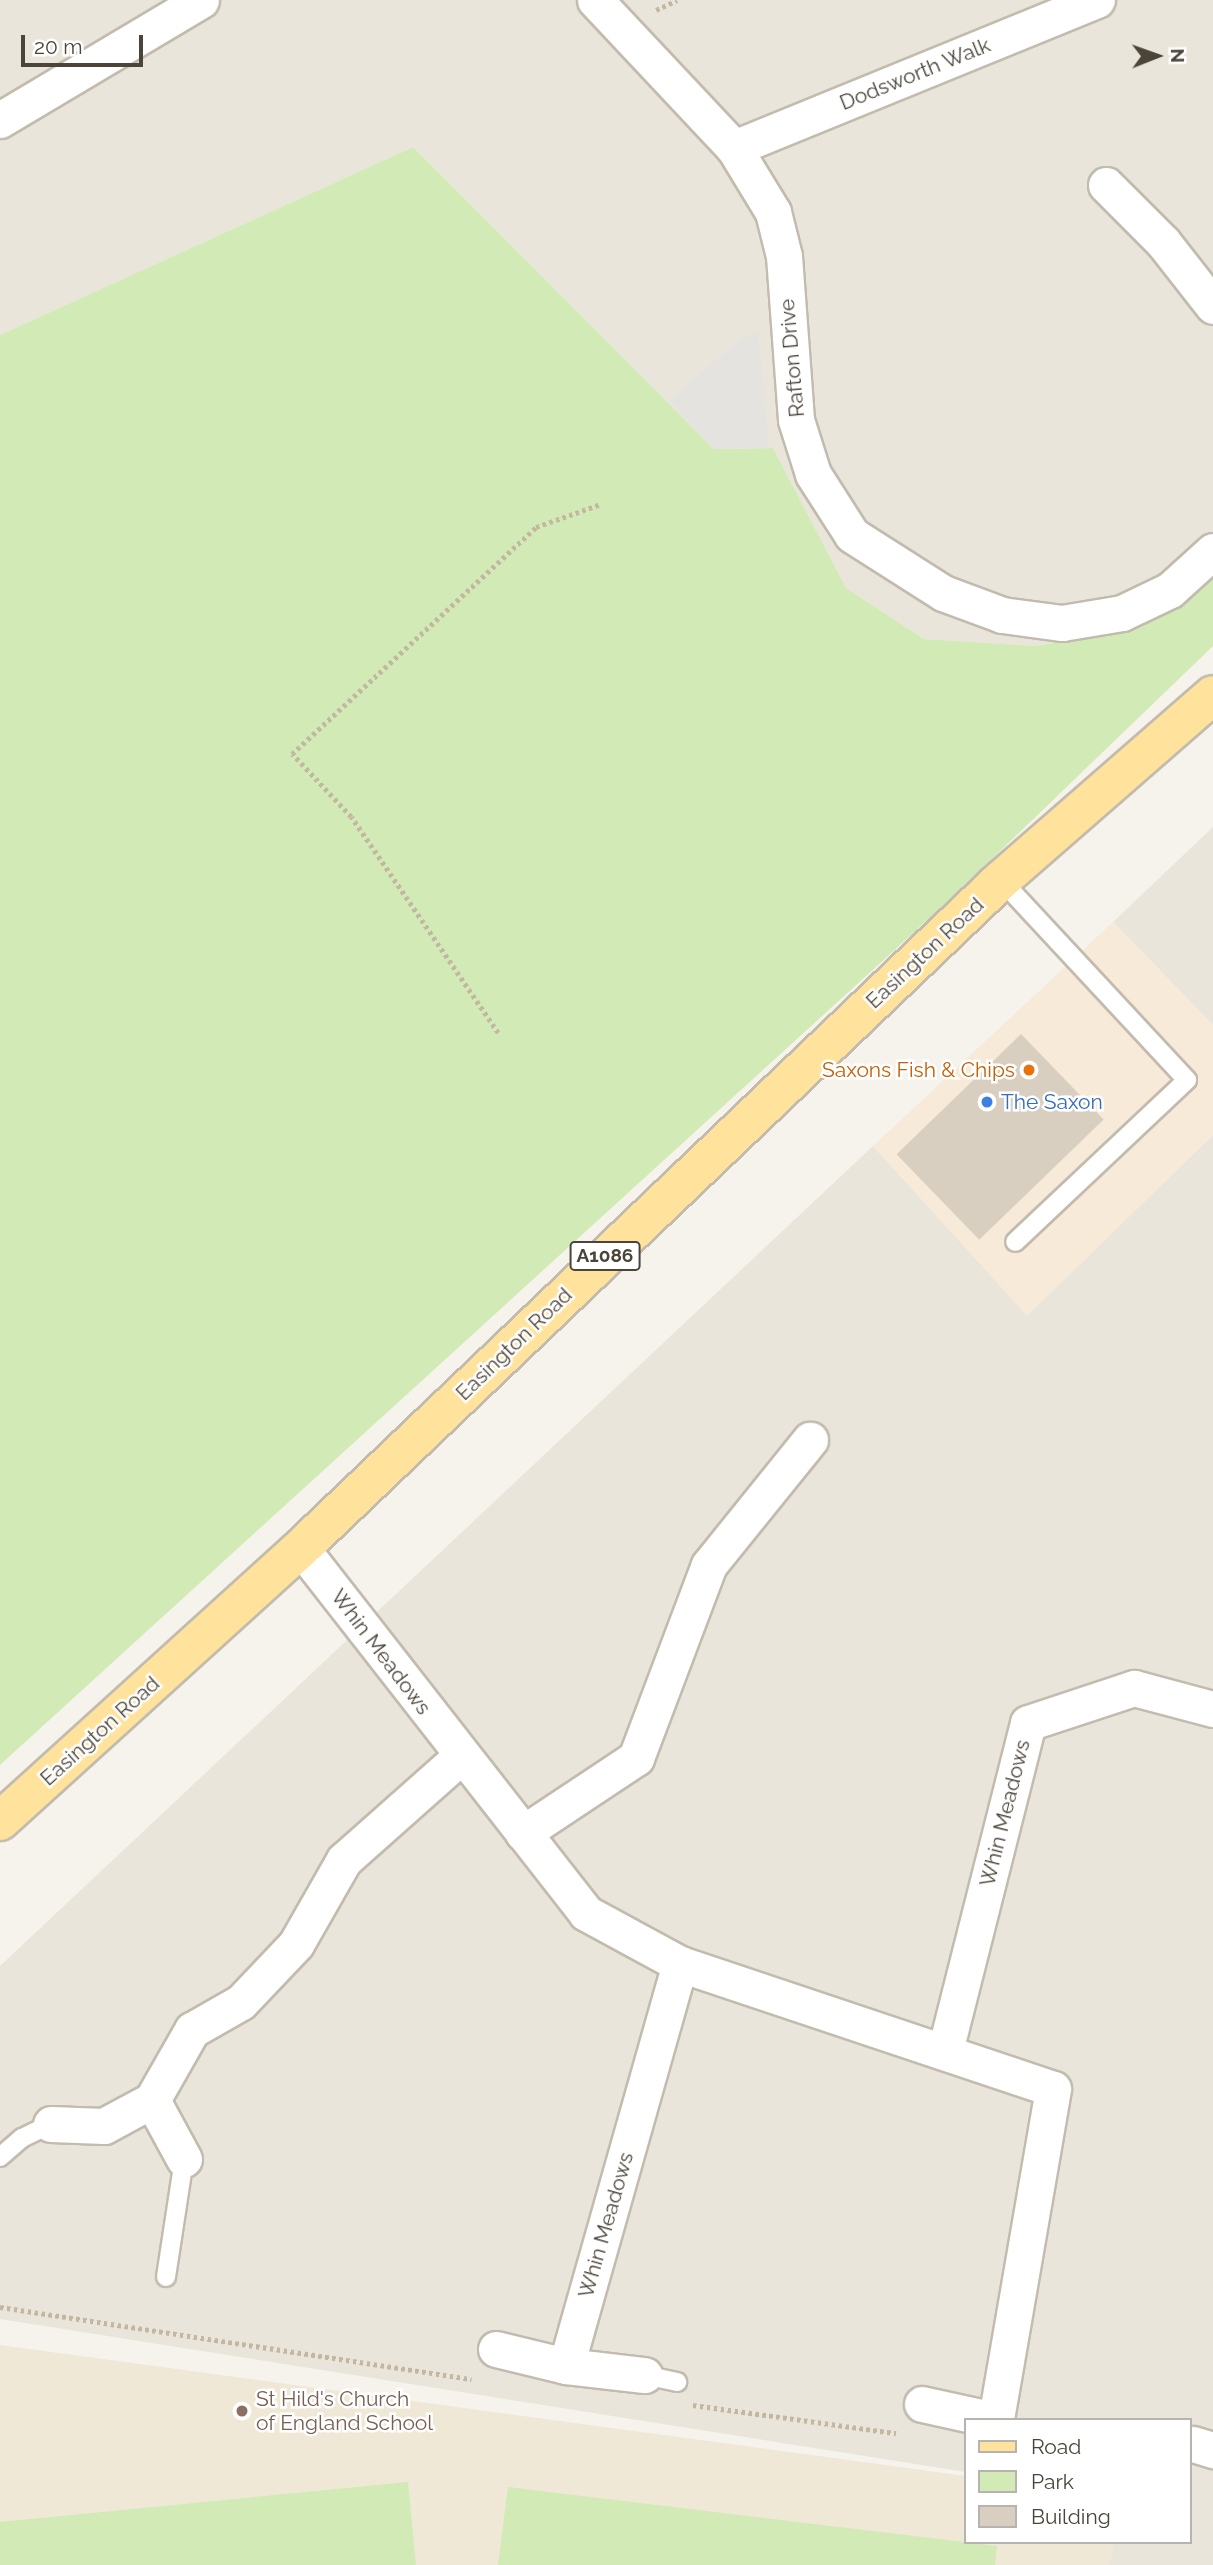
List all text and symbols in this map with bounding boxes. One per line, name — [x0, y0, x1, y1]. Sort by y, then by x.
scale bar — [24, 21, 147, 65]
north arrow — [1122, 21, 1192, 91]
street label: Dodsworth Walk — [836, 32, 994, 116]
text: 20 m — [34, 34, 82, 59]
text: N — [1167, 48, 1189, 63]
street label: Rafton Drive — [774, 298, 810, 418]
street label: Easington Road — [861, 892, 989, 1014]
place label: Saxons Fish & Chips — [822, 1057, 1015, 1083]
marker: Saxons Fish & Chips — [1021, 1062, 1037, 1078]
place label: The Saxon — [1001, 1089, 1103, 1115]
marker: The Saxon — [979, 1094, 995, 1110]
road number: A1086 — [568, 1240, 642, 1272]
street label: Easington Road — [451, 1282, 577, 1406]
street label: Whin Meadows — [326, 1584, 436, 1720]
street label: Easington Road — [35, 1671, 165, 1791]
street label: Whin Meadows — [975, 1737, 1035, 1889]
street label: Whin Meadows — [573, 2149, 639, 2301]
place label: St Hild's Church of England School — [256, 2386, 434, 2436]
marker: St Hild's Church of England School — [234, 2403, 250, 2419]
legend — [964, 2418, 1192, 2544]
text: Road — [1031, 2434, 1081, 2459]
text: Park — [1031, 2469, 1074, 2494]
text: Building — [1031, 2504, 1111, 2529]

